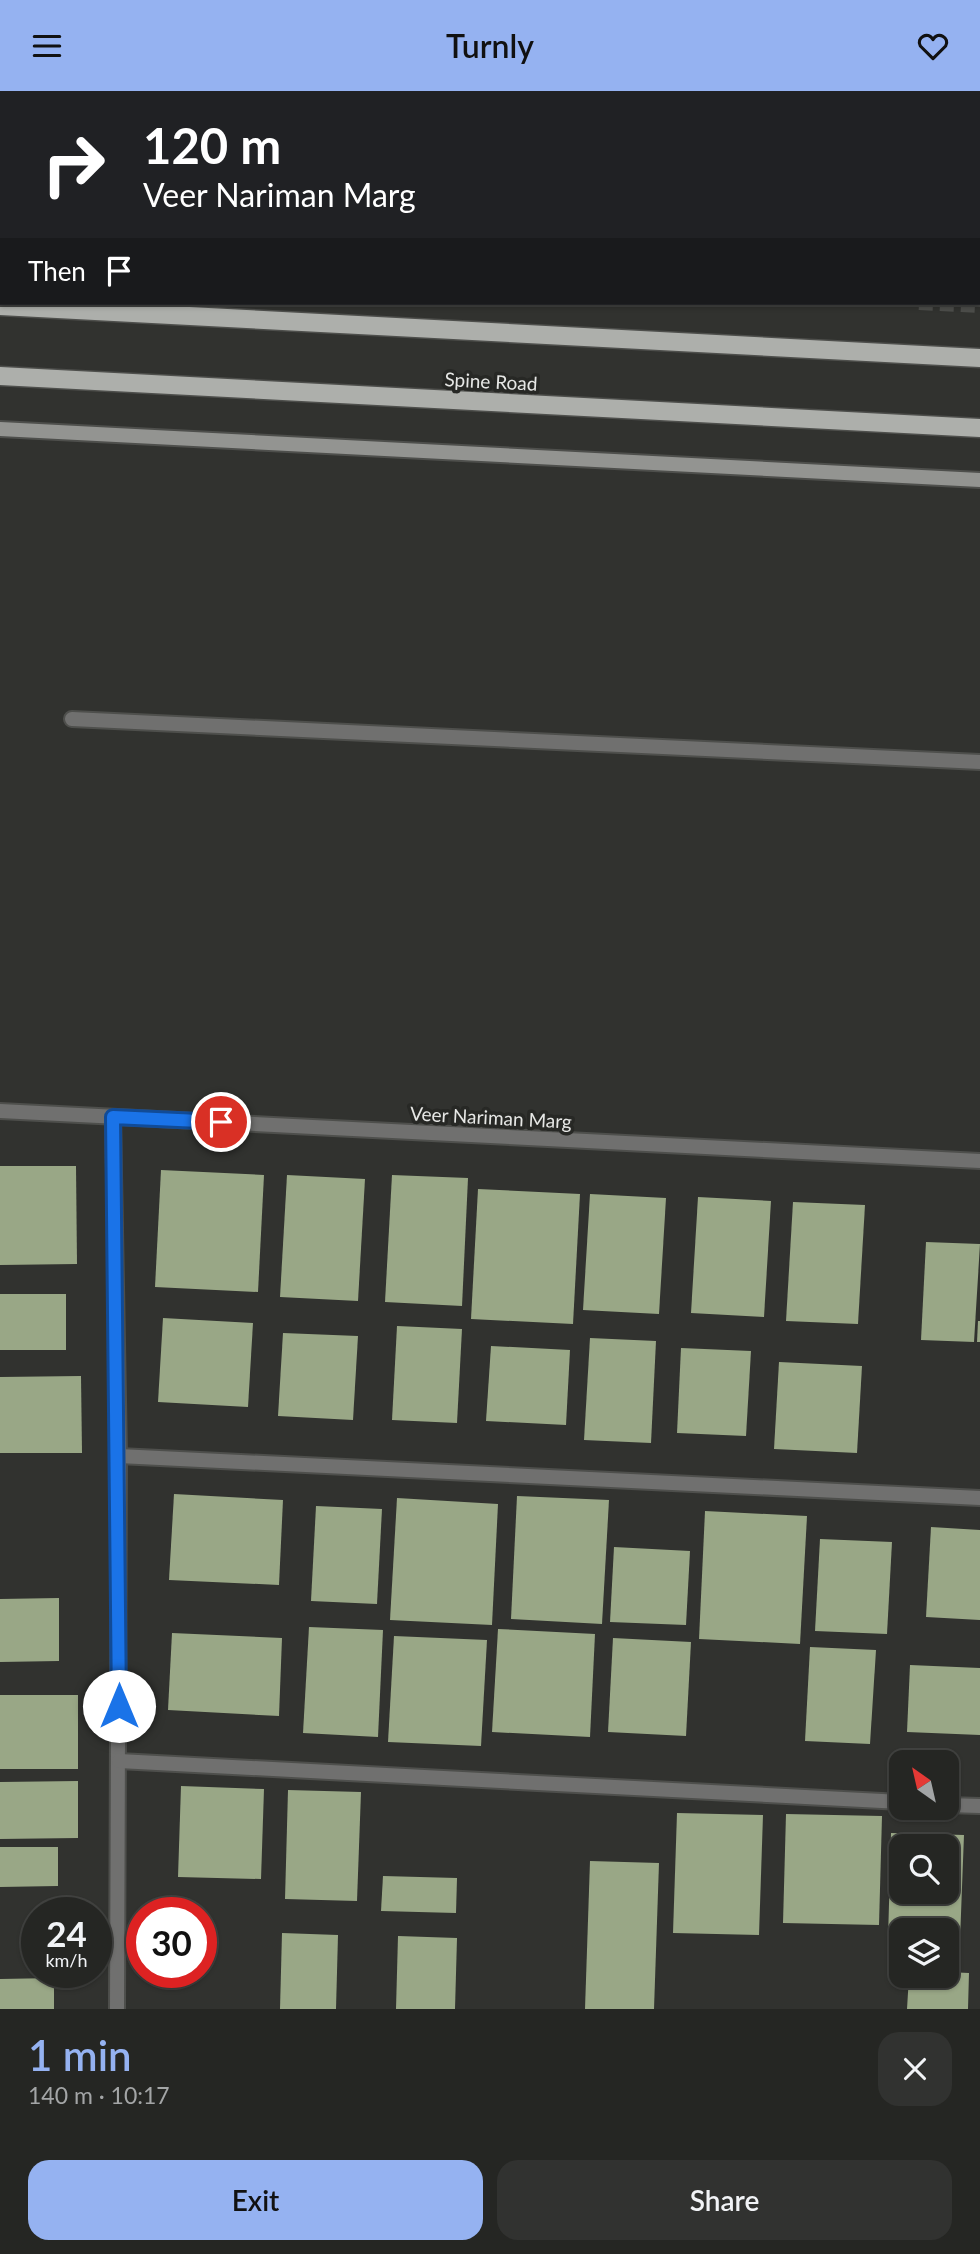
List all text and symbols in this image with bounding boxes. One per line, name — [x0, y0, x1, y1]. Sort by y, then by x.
text: Turnly — [446, 26, 534, 65]
icon: menu — [28, 27, 66, 65]
icon: heart — [914, 27, 952, 65]
text: 120 m — [143, 116, 281, 174]
icon: right — [28, 119, 119, 210]
text: Veer Nariman Marg — [143, 175, 416, 214]
icon: arrive — [100, 252, 138, 290]
text: Then — [28, 255, 86, 287]
street label: Spine Road — [444, 367, 538, 395]
pin — [191, 1092, 251, 1152]
street label: Veer Nariman Marg — [410, 1101, 573, 1133]
icon: arrive — [202, 1103, 240, 1141]
position arrow — [82, 1669, 156, 1743]
north arrow — [889, 1750, 959, 1820]
map controls — [889, 1750, 959, 1988]
button: search — [889, 1834, 959, 1904]
speed limit sign: 30 — [126, 1897, 217, 1988]
text: 24 — [46, 1912, 87, 1954]
button: layers — [889, 1918, 959, 1988]
text: km/h — [45, 1949, 88, 1971]
text: 1 min — [28, 2030, 132, 2080]
button: close — [878, 2032, 952, 2106]
text: 140 m · 10:17 — [28, 2081, 170, 2109]
button: Exit — [28, 2160, 483, 2240]
button: Share — [497, 2160, 952, 2240]

